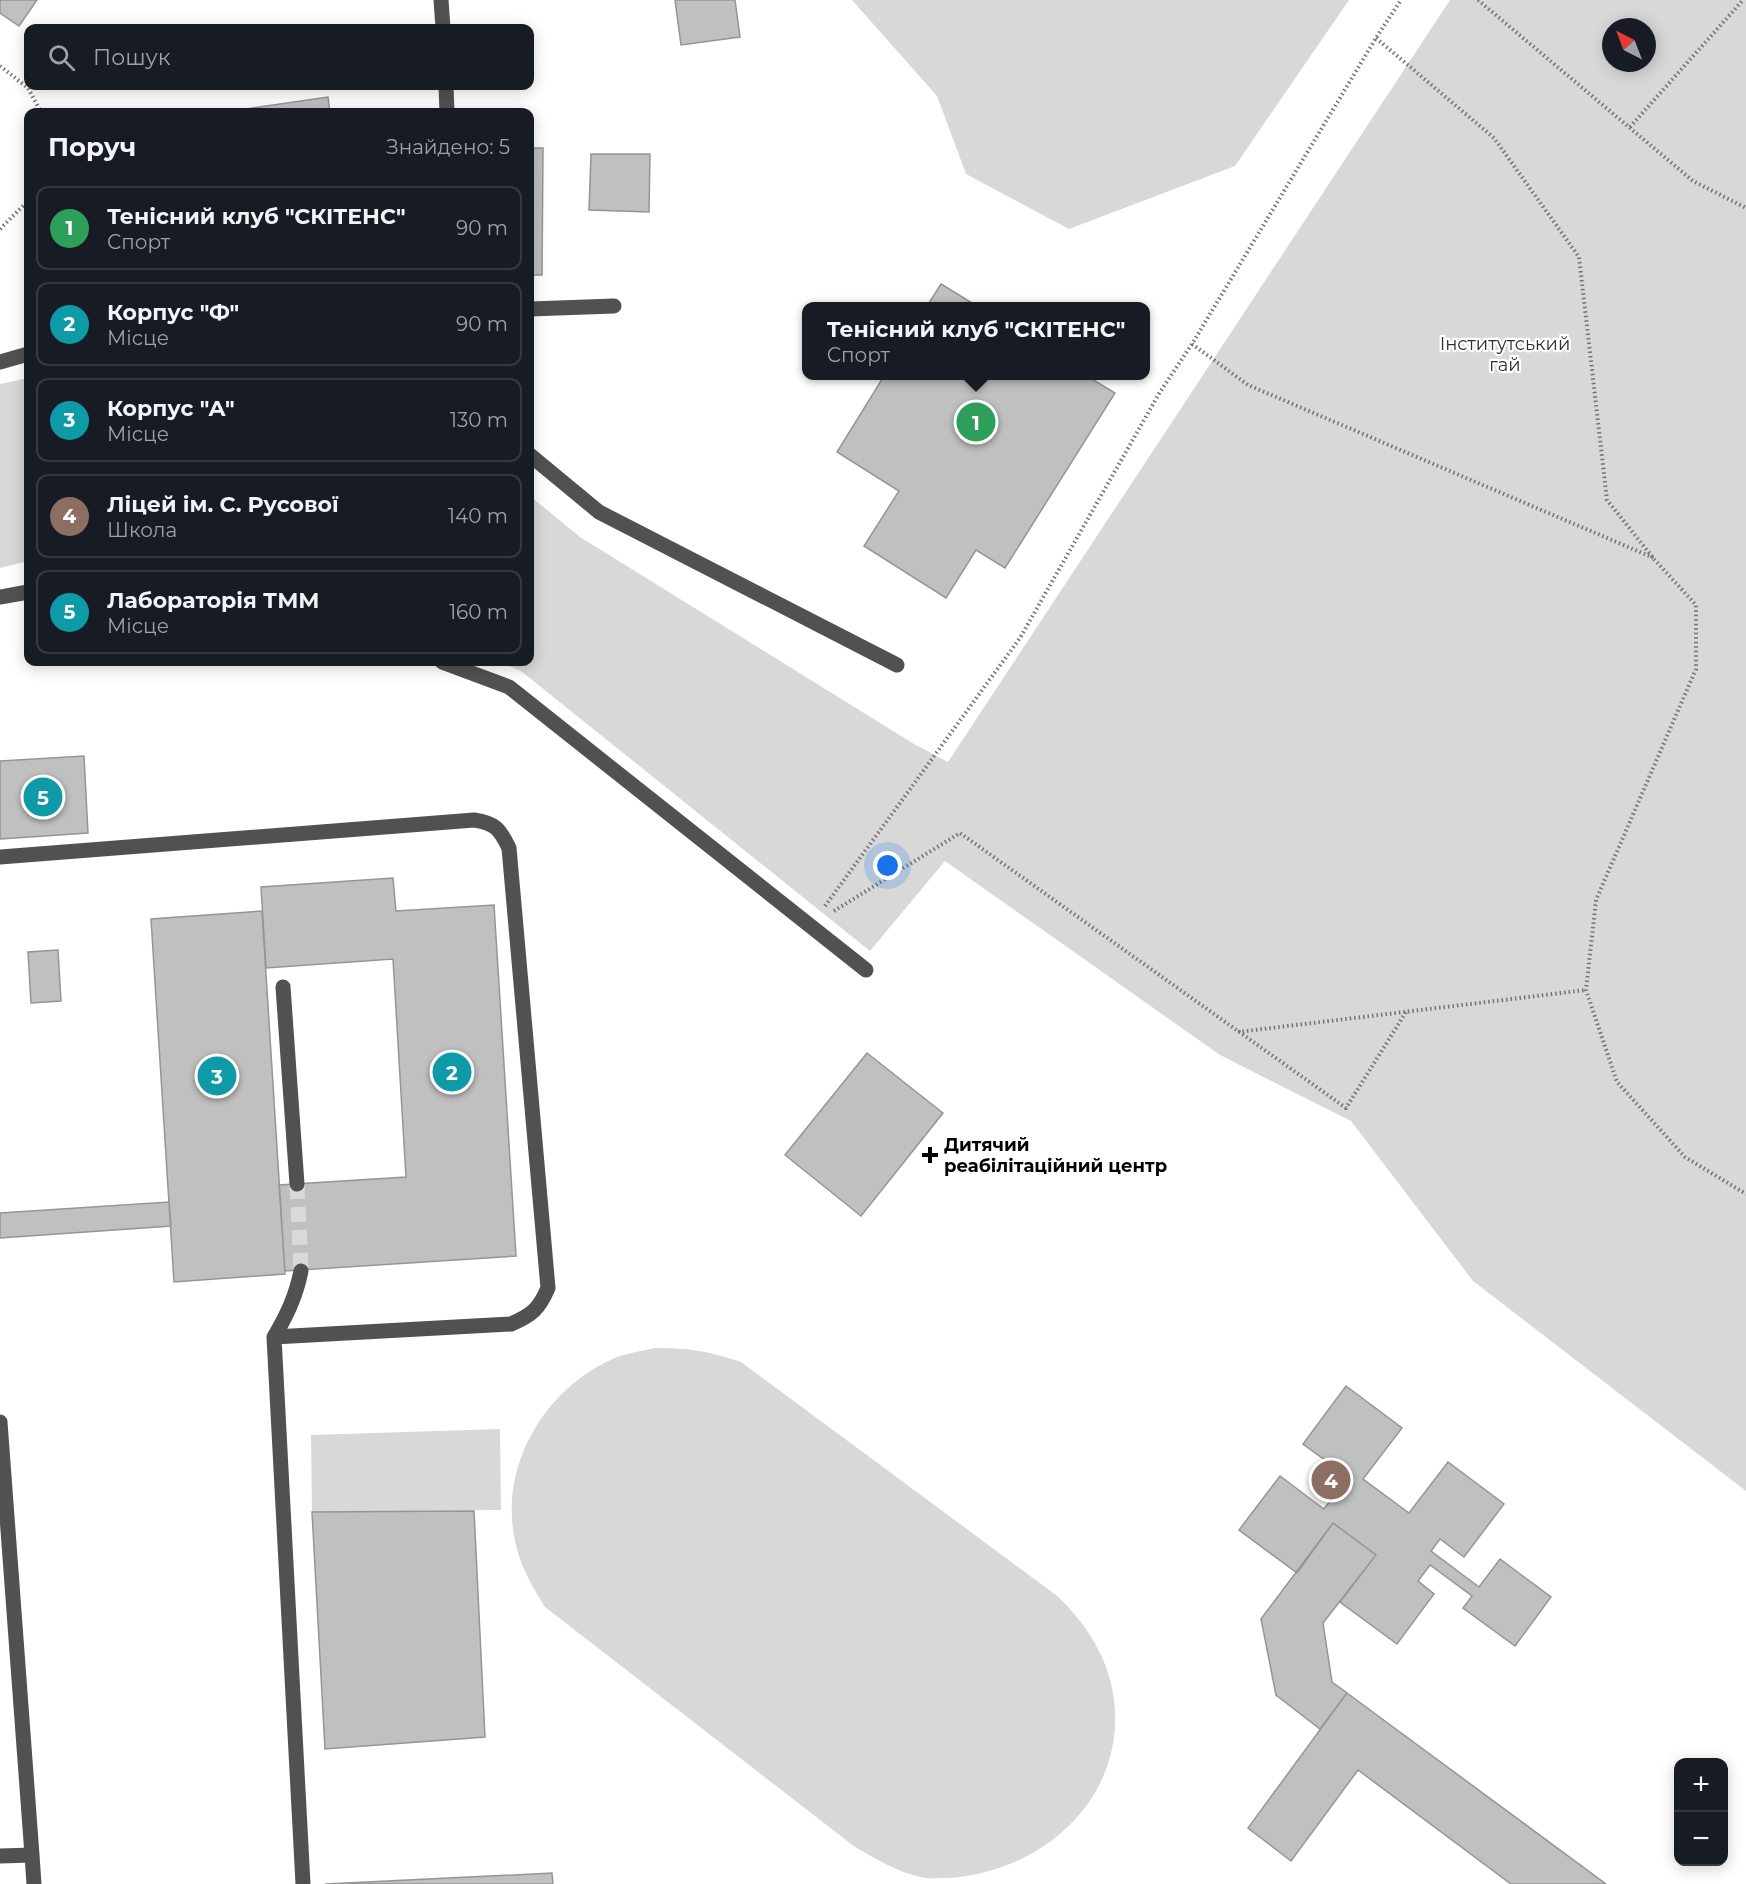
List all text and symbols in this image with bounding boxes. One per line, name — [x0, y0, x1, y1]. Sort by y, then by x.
north arrow — [1602, 18, 1656, 72]
search box — [24, 24, 534, 90]
icon: search — [45, 41, 78, 74]
text: Пошук — [93, 44, 171, 71]
text: Поруч — [48, 131, 136, 163]
text: Знайдено: 5 — [386, 135, 510, 159]
text: Тенісний клуб "СКІТЕНС" — [107, 203, 406, 230]
text: 1 — [66, 216, 73, 240]
text: 90 m — [456, 216, 508, 240]
text: Спорт — [107, 230, 170, 254]
text: Корпус "Ф" — [107, 299, 239, 326]
popup — [802, 302, 1150, 380]
text: 2 — [64, 312, 75, 336]
text: 90 m — [456, 312, 508, 336]
text: Тенісний клуб "СКІТЕНС" — [827, 316, 1125, 343]
text: Місце — [107, 326, 169, 350]
park label: Інститутський гай — [1440, 333, 1570, 376]
text: Спорт — [827, 343, 890, 367]
text: Корпус "А" — [107, 395, 235, 422]
pin: 1 — [956, 400, 996, 444]
text: 3 — [64, 408, 75, 432]
text: 130 m — [450, 408, 508, 432]
text: Місце — [107, 422, 169, 446]
text: Ліцей ім. С. Русової — [107, 491, 339, 518]
text: 4 — [63, 504, 76, 528]
text: 140 m — [448, 504, 508, 528]
text: Школа — [107, 518, 177, 542]
text: Лабораторія ТММ — [107, 587, 320, 614]
text: 5 — [64, 600, 75, 624]
text: 160 m — [449, 600, 508, 624]
text: Місце — [107, 614, 169, 638]
pin: 5 — [24, 774, 63, 820]
your location — [873, 851, 902, 880]
pin: 2 — [432, 1050, 472, 1094]
pin: 3 — [198, 1054, 236, 1098]
place label: Дитячий реабілітаційний центр — [944, 1134, 1167, 1177]
marker: Дитячий реабілітаційний центр — [921, 1146, 939, 1164]
pin: 4 — [1312, 1458, 1350, 1502]
map controls — [1674, 1758, 1728, 1866]
button: + — [1674, 1758, 1728, 1812]
button: − — [1674, 1812, 1728, 1866]

